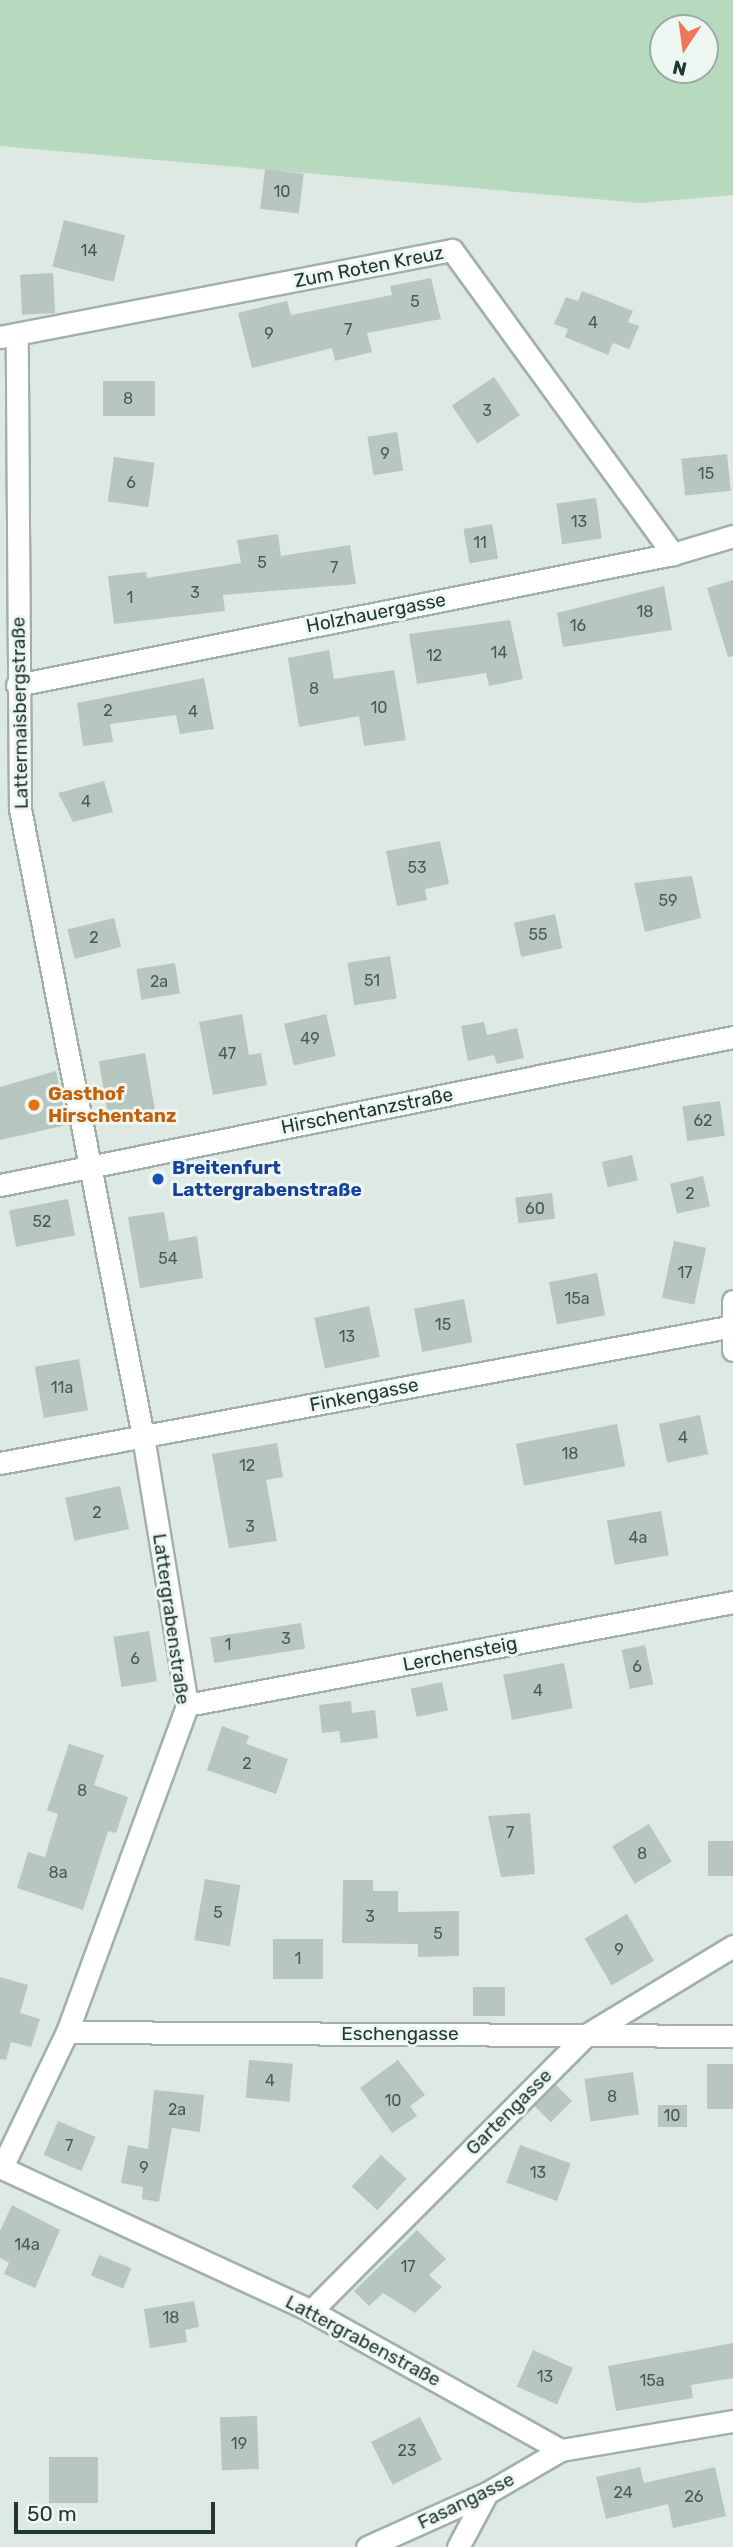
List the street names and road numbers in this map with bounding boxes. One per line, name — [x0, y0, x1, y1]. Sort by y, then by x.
street label: Zum Roten Kreuz — [292, 241, 446, 293]
street label: Holzhauergasse — [304, 588, 448, 638]
street label: Lattermaisbergstraße — [7, 617, 33, 809]
street label: Hirschentanzstraße — [279, 1083, 455, 1139]
street label: Finkengasse — [308, 1373, 420, 1417]
street label: Lattergrabenstraße — [148, 1532, 194, 1706]
street label: Lerchensteig — [401, 1632, 519, 1676]
street label: Eschengasse — [341, 2023, 459, 2045]
street label: Gartengasse — [461, 2064, 557, 2160]
street label: Lattergrabenstraße — [282, 2290, 444, 2392]
street label: Fasangasse — [414, 2468, 518, 2534]

